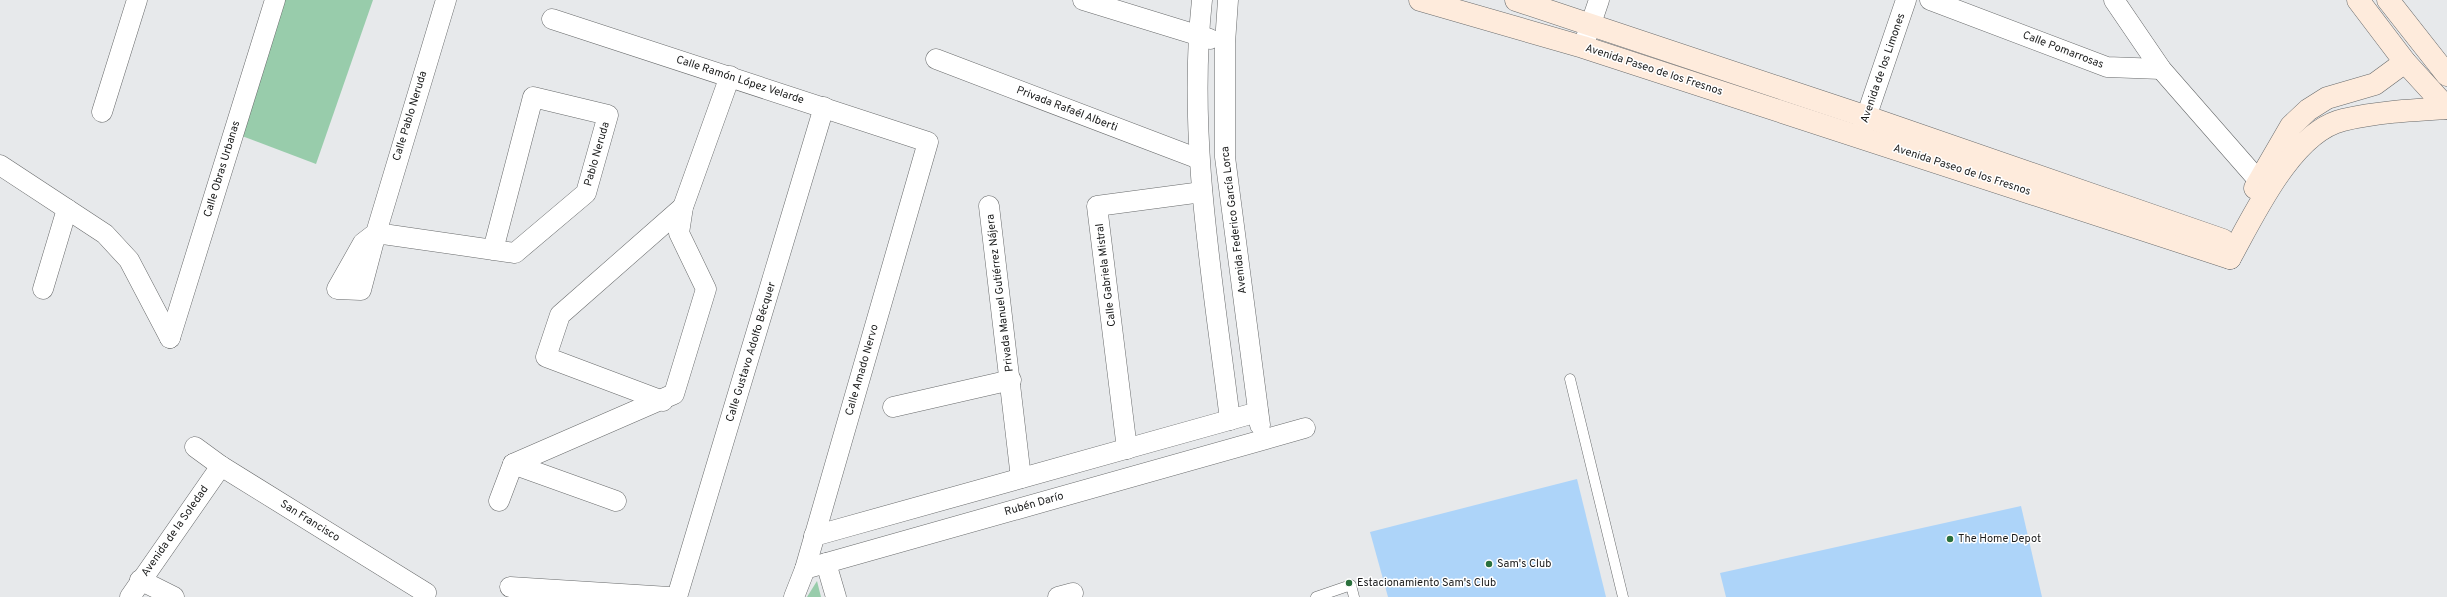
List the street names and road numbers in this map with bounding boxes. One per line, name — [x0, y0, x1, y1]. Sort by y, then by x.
street label: Avenida de los Limones — [1858, 11, 1908, 125]
street label: Calle Pomarrosas — [2020, 28, 2106, 72]
street label: Avenida Paseo de los Fresnos — [1584, 41, 1724, 99]
street label: Calle Ramón López Velarde — [674, 53, 806, 107]
street label: Calle Pablo Neruda — [390, 69, 430, 163]
street label: Privada Rafaél Alberti — [1014, 83, 1120, 135]
street label: Calle Obras Urbanas — [201, 119, 243, 219]
street label: Pablo Neruda — [581, 120, 613, 188]
street label: Avenida Paseo de los Fresnos — [1892, 141, 2032, 199]
street label: Avenida Federico García Lorca — [1218, 145, 1250, 295]
street label: Privada Manuel Gutiérrez Nájera — [983, 213, 1017, 373]
street label: Calle Gabriela Mistral — [1093, 223, 1119, 327]
street label: Calle Gustavo Adolfo Bécquer — [723, 280, 779, 424]
street label: Calle Amado Nervo — [842, 323, 882, 417]
street label: Avenida de la Soledad — [138, 483, 212, 579]
street label: Rubén Darío — [1003, 489, 1065, 519]
street label: San Francisco — [277, 497, 343, 545]

